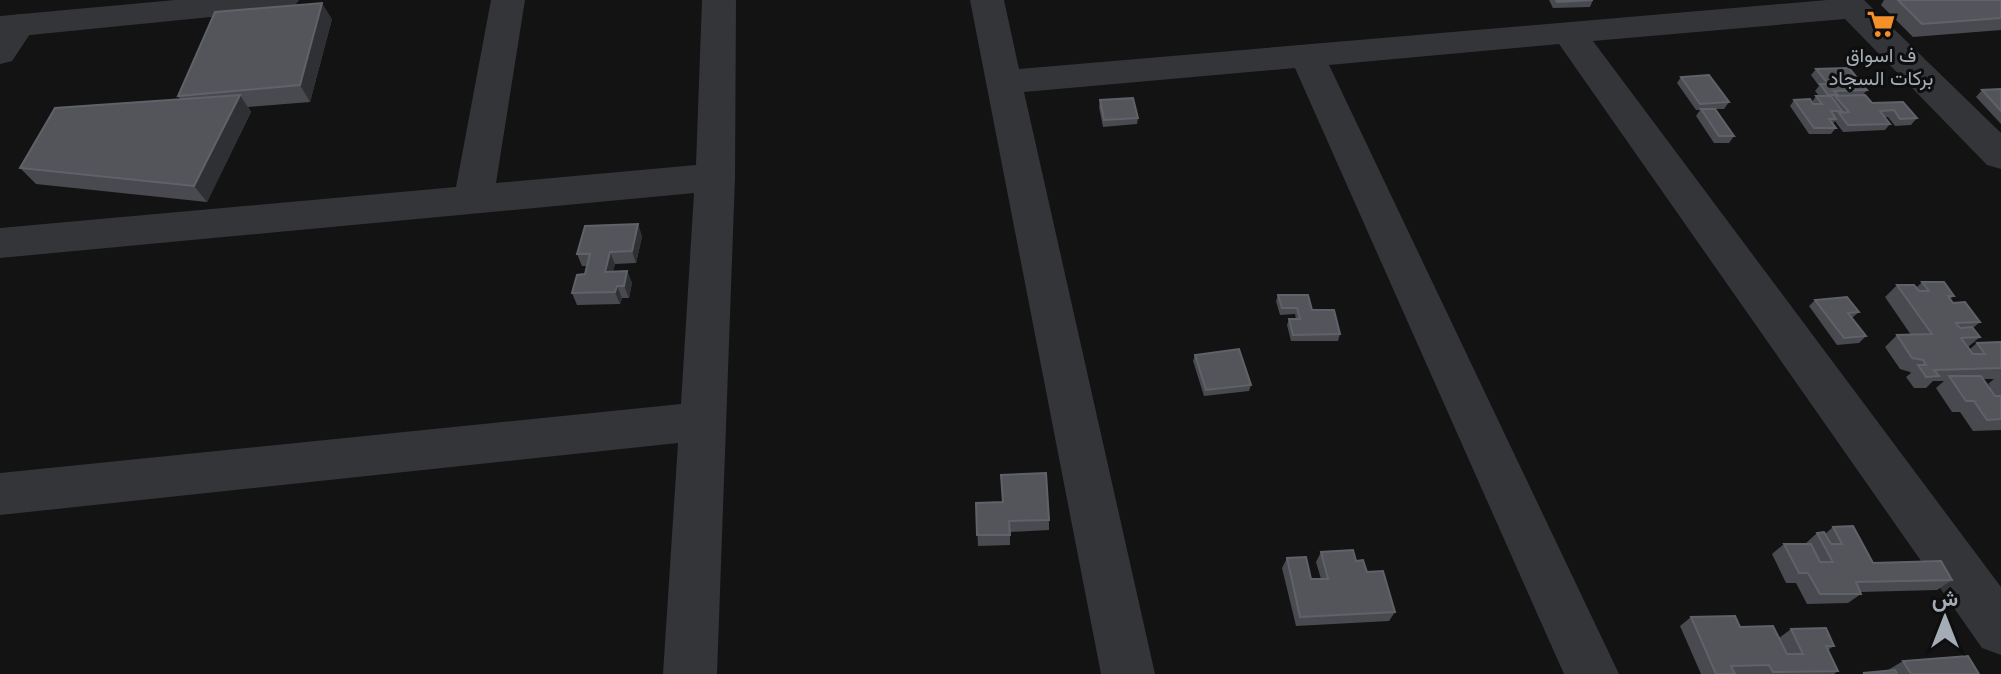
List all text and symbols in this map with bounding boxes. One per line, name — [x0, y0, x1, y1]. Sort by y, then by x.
supermarket icon: ف اسواق بركات السجاد — [1866, 9, 1896, 39]
place label: ف اسواق بركات السجاد — [1829, 44, 1933, 91]
north arrow — [1905, 578, 1985, 658]
text: ش — [1932, 586, 1958, 612]

